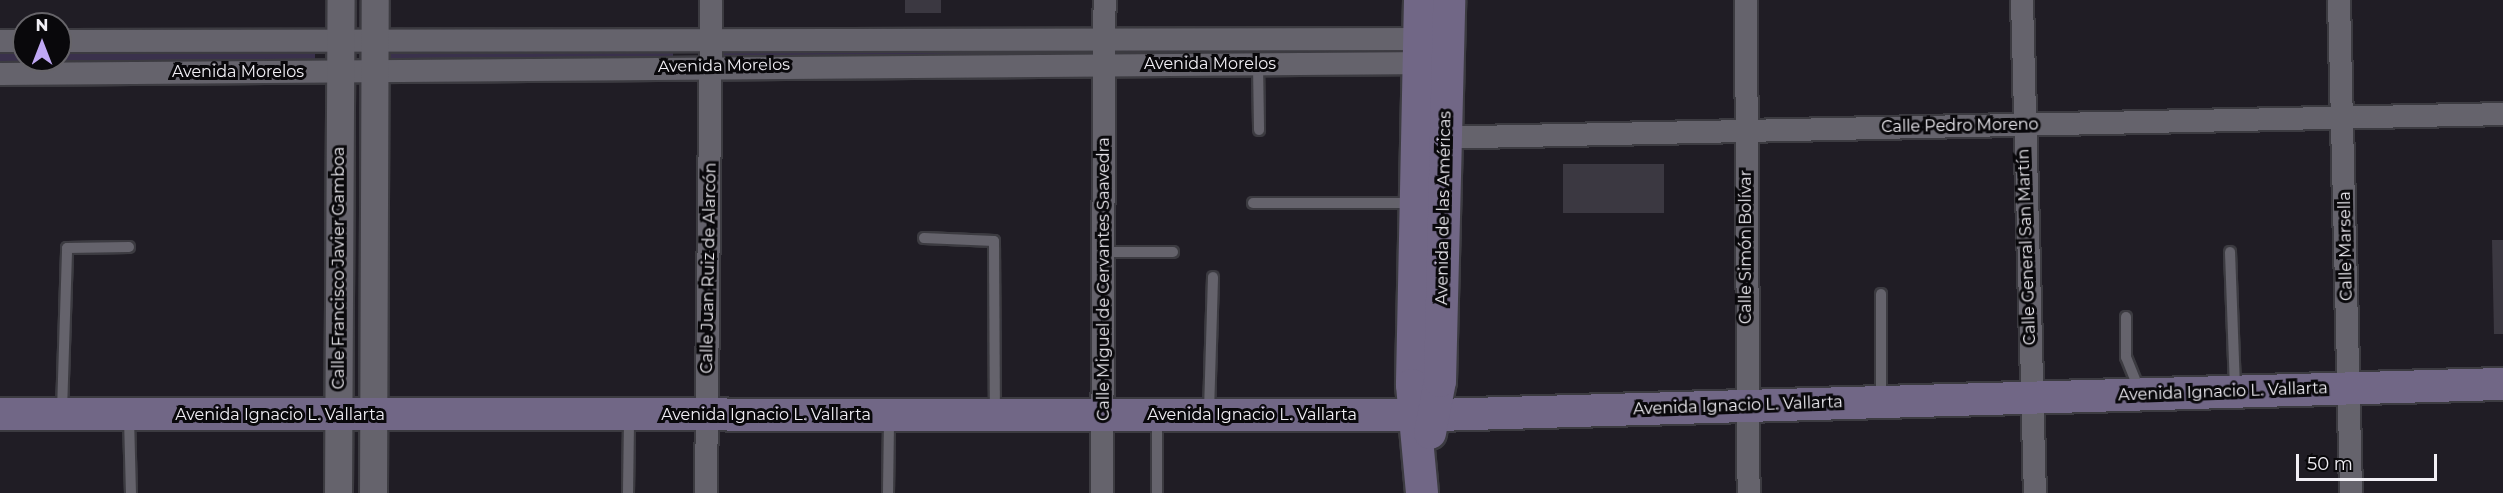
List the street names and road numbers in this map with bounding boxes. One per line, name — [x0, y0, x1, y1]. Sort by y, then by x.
street label: Avenida Morelos — [1144, 54, 1276, 74]
street label: Avenida Morelos — [658, 55, 790, 77]
street label: Avenida Morelos — [172, 62, 304, 82]
street label: Avenida de las Américas — [1433, 111, 1455, 305]
street label: Calle Pedro Moreno — [1881, 115, 2039, 137]
street label: Calle Miguel de Cervantes Saavedra — [1094, 137, 1114, 421]
street label: Calle Francisco Javier Gamboa — [329, 147, 349, 389]
street label: Calle General San Martín — [2014, 148, 2040, 346]
street label: Calle Juan Ruiz de Alarcón — [698, 162, 720, 374]
street label: Calle Simón Bolívar — [1736, 170, 1756, 324]
street label: Calle Marsella — [2335, 191, 2357, 301]
street label: Avenida Ignacio L. Vallarta — [2118, 379, 2328, 405]
street label: Avenida Ignacio L. Vallarta — [1633, 393, 1843, 419]
street label: Avenida Ignacio L. Vallarta — [175, 405, 385, 425]
street label: Avenida Ignacio L. Vallarta — [661, 405, 871, 425]
street label: Avenida Ignacio L. Vallarta — [1147, 405, 1357, 425]

